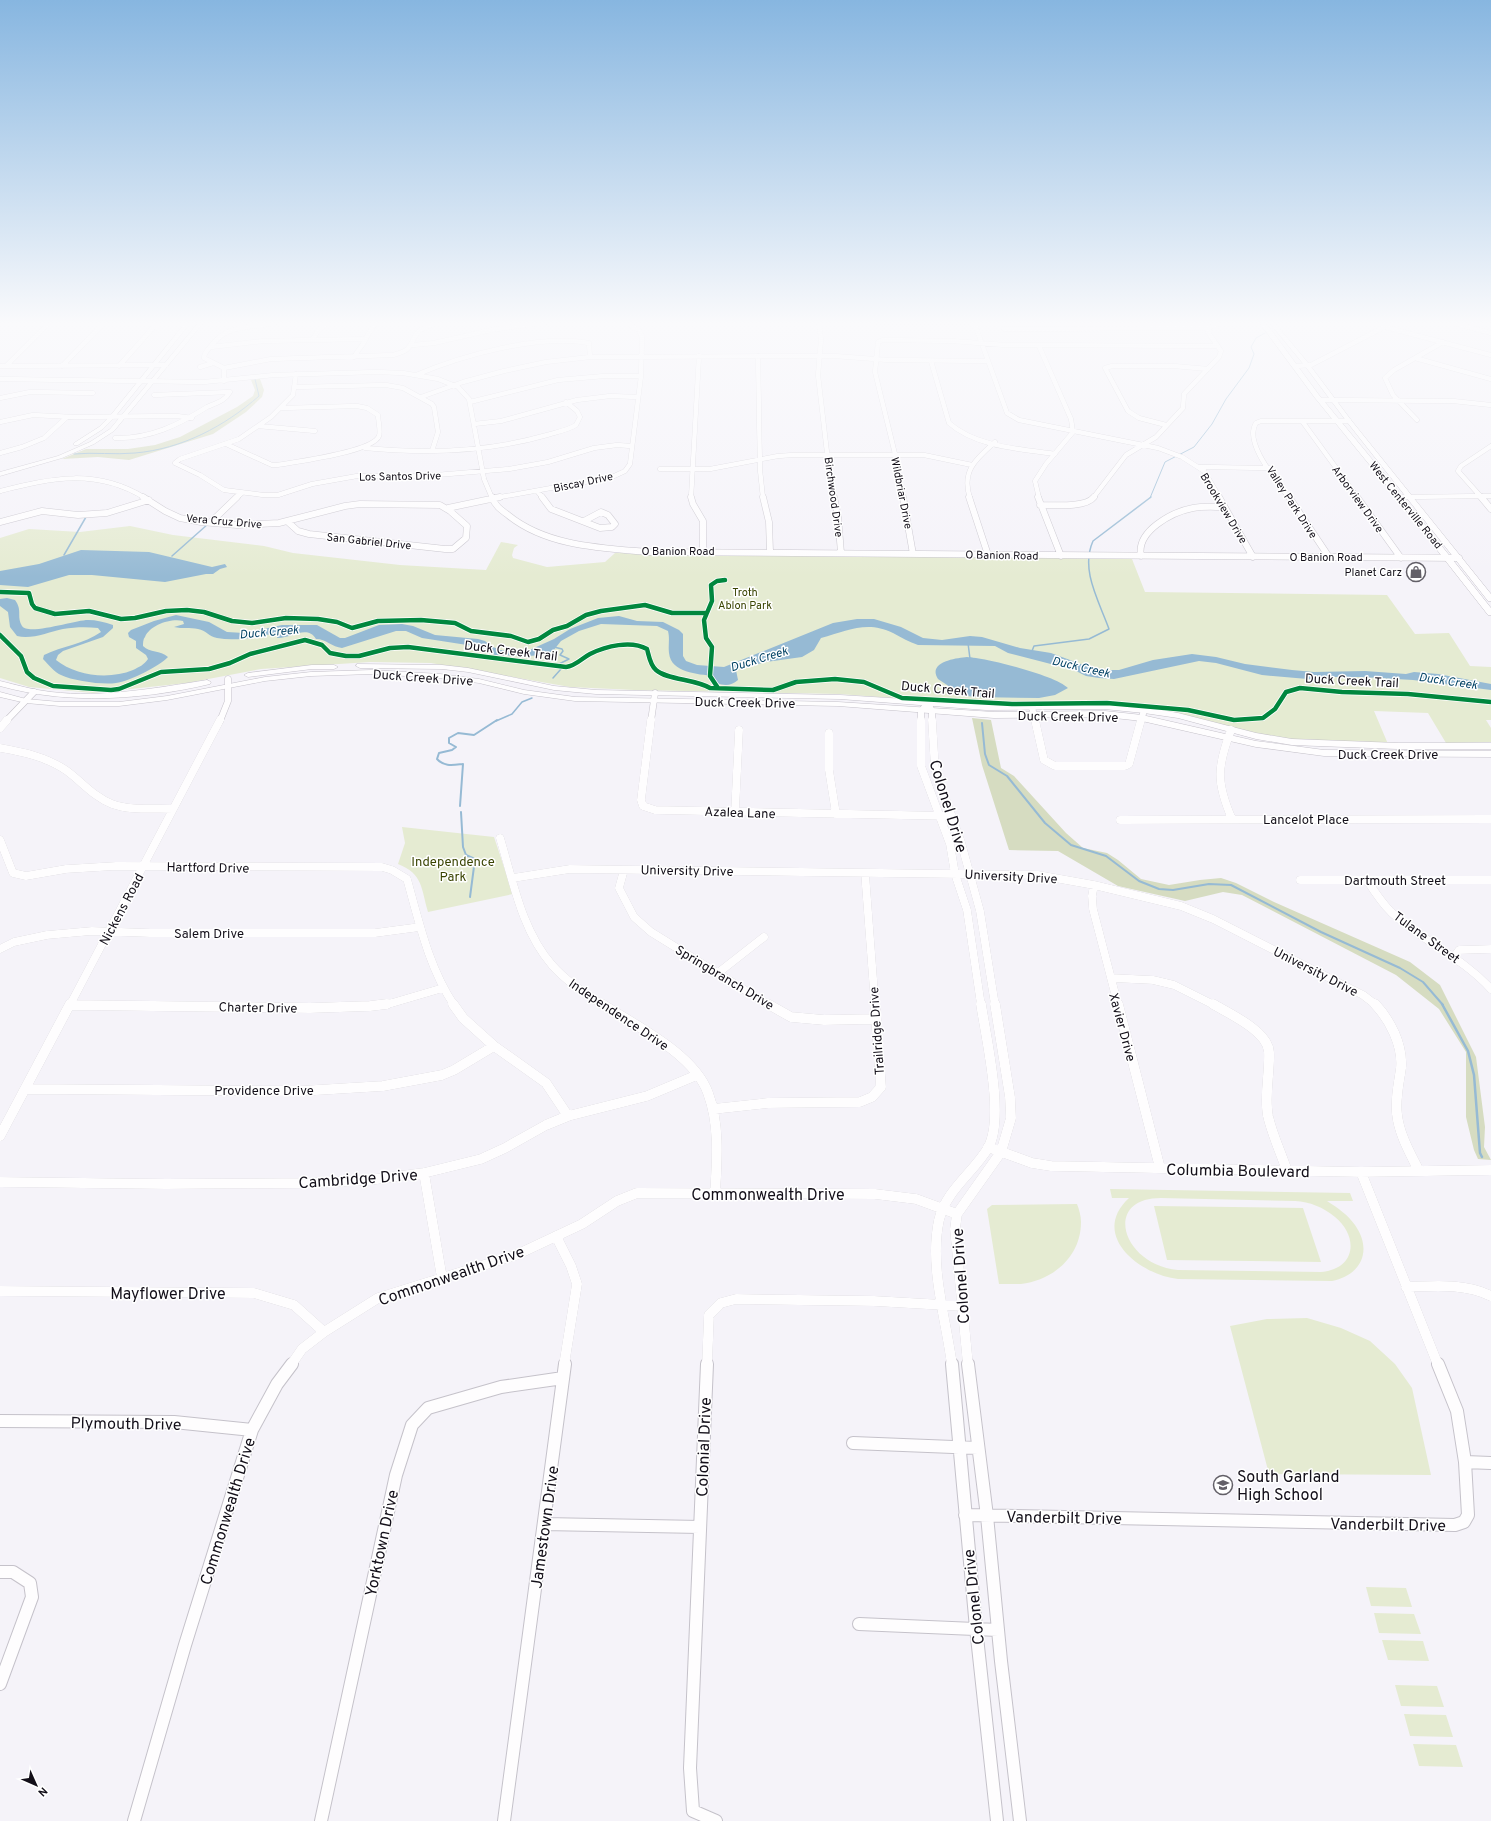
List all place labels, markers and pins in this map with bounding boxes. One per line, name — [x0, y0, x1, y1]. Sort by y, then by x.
shop icon: Planet Carz — [1405, 561, 1427, 583]
place label: Planet Carz — [1345, 566, 1402, 580]
place label: South Garland High School — [1237, 1468, 1340, 1506]
school or university icon: South Garland High School — [1212, 1474, 1234, 1496]

